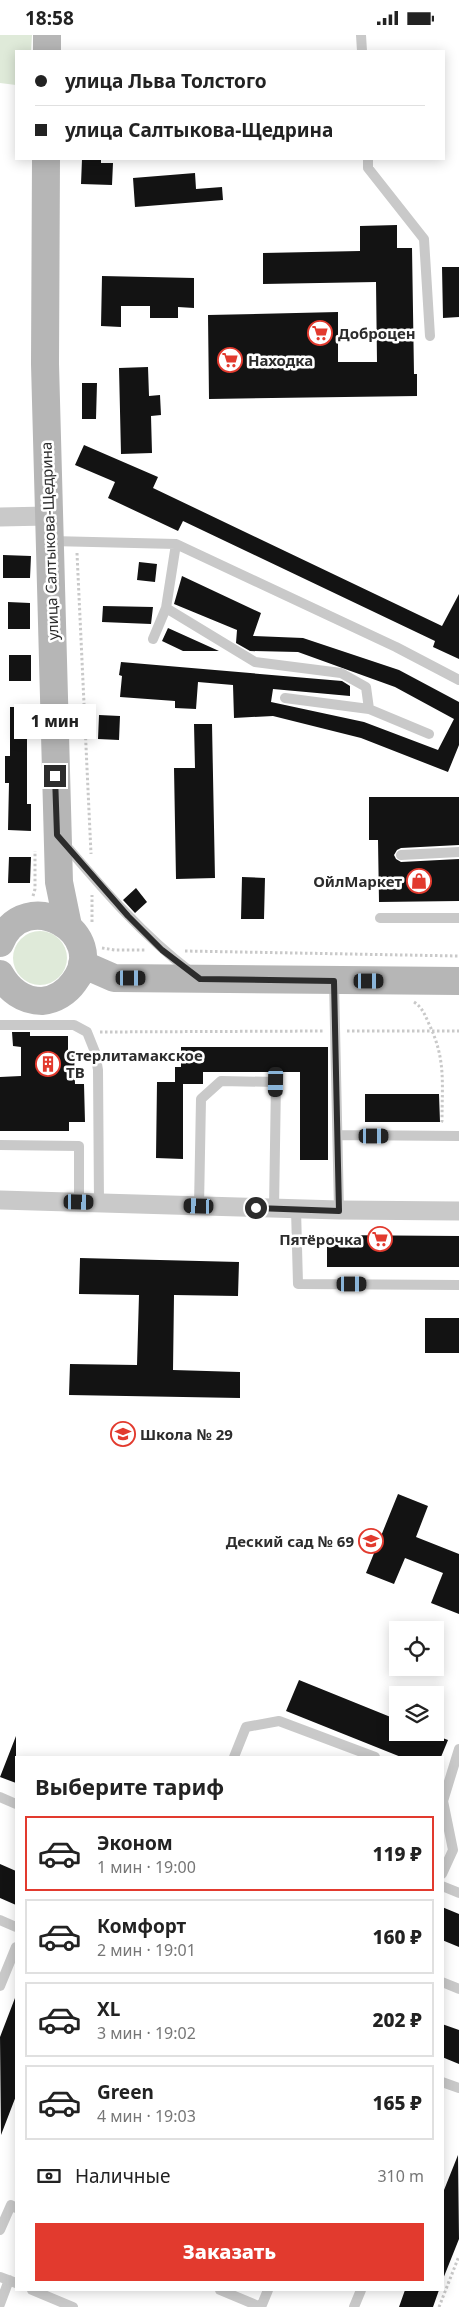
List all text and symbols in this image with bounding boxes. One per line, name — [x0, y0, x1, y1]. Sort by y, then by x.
text: 18:58 — [25, 5, 74, 31]
text: улица Льва Толстого — [65, 68, 267, 94]
text: улица Салтыкова-Щедрина — [65, 117, 333, 143]
supermarket icon: Доброцен — [307, 320, 333, 346]
place label: Доброцен — [338, 323, 416, 343]
supermarket icon: Находка — [217, 347, 243, 373]
place label: Находка — [248, 350, 313, 370]
street label: улица Салтыкова-Щедрина — [36, 442, 62, 640]
callout: 1 мин — [14, 703, 96, 739]
text: 1 мин — [31, 710, 79, 732]
route end — [44, 765, 66, 787]
shop icon: ОйлМаркет — [406, 868, 432, 894]
place label: ОйлМаркет — [313, 871, 402, 891]
car — [116, 971, 146, 986]
car — [354, 974, 384, 989]
place label: Стерлитамакское ТВ — [66, 1045, 203, 1082]
building icon: Стерлитамакское ТВ — [35, 1051, 61, 1077]
car — [268, 1067, 283, 1097]
car — [359, 1129, 389, 1144]
car — [63, 1194, 94, 1210]
route start — [245, 1197, 267, 1219]
car — [183, 1198, 214, 1214]
supermarket icon: Пятёрочка — [367, 1226, 393, 1252]
place label: Пятёрочка — [279, 1229, 362, 1249]
car — [337, 1277, 367, 1292]
school or university icon: Школа № 29 — [110, 1421, 136, 1447]
place label: Школа № 29 — [140, 1424, 233, 1444]
school or university icon: Деский сад № 69 — [358, 1528, 384, 1554]
place label: Деский сад № 69 — [226, 1531, 354, 1551]
map controls — [389, 1621, 444, 1741]
button: locate — [389, 1621, 444, 1676]
button: layers — [389, 1686, 444, 1741]
text: Выберите тариф — [35, 1771, 224, 1801]
text: Эконом — [97, 1830, 173, 1856]
icon: car — [37, 1831, 82, 1876]
text: 119 ₽ — [372, 1841, 422, 1867]
text: 1 мин · 19:00 — [97, 1856, 196, 1878]
text: Комфорт — [97, 1913, 186, 1939]
icon: car — [37, 1914, 82, 1959]
text: 160 ₽ — [372, 1924, 422, 1950]
text: 2 мин · 19:01 — [97, 1939, 196, 1961]
text: XL — [97, 1996, 120, 2022]
icon: car — [37, 1997, 82, 2042]
text: 202 ₽ — [372, 2007, 422, 2033]
text: 3 мин · 19:02 — [97, 2022, 196, 2044]
text: Green — [97, 2079, 154, 2105]
icon: car — [37, 2080, 82, 2125]
text: 165 ₽ — [372, 2090, 422, 2116]
text: 4 мин · 19:03 — [97, 2105, 196, 2127]
icon: cash — [35, 2162, 63, 2190]
text: Наличные — [75, 2163, 170, 2189]
text: 310 m — [377, 2165, 424, 2187]
button: Заказать — [35, 2223, 424, 2281]

